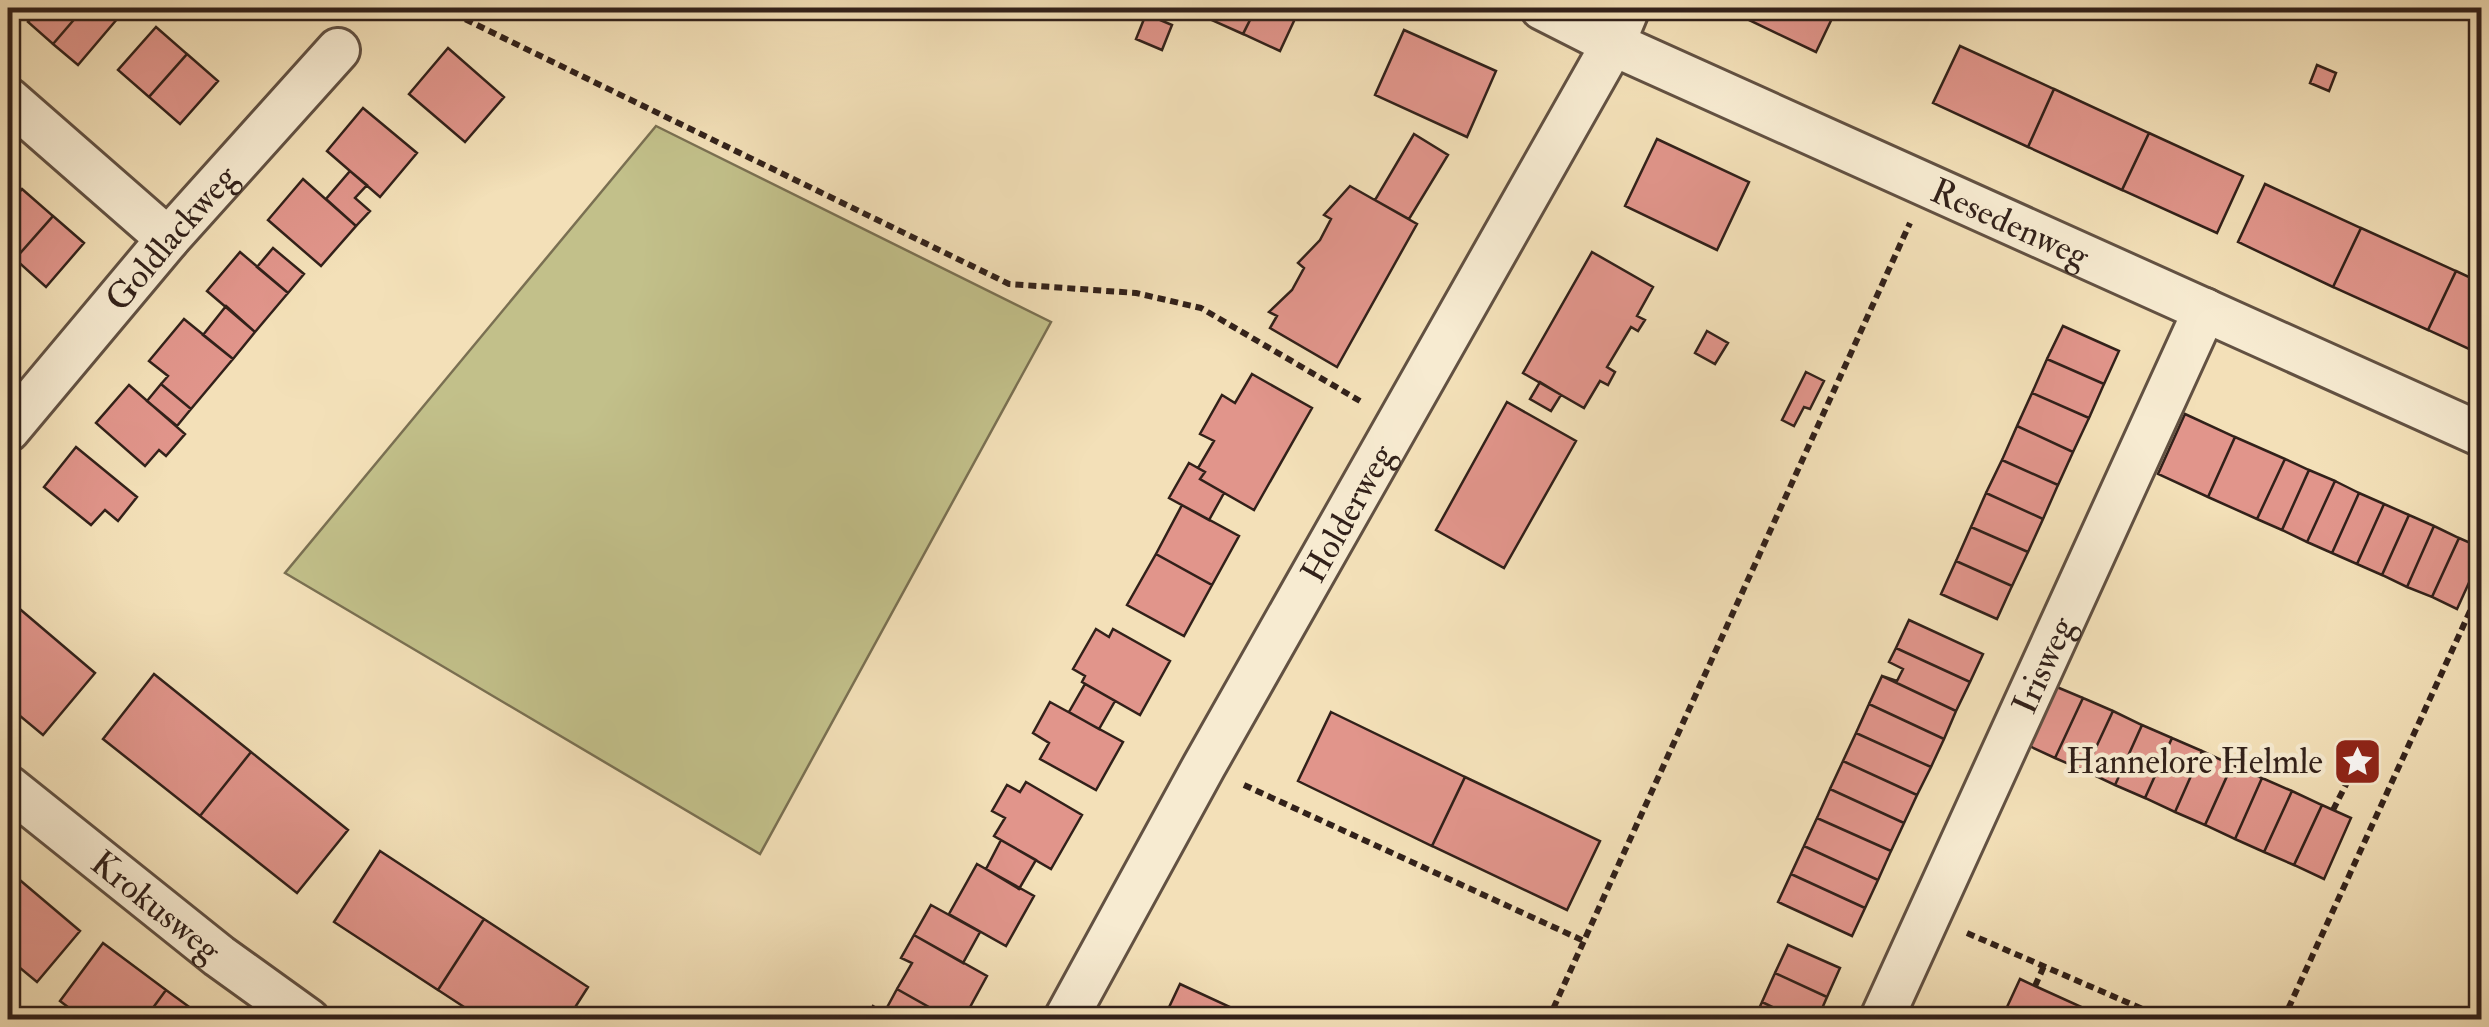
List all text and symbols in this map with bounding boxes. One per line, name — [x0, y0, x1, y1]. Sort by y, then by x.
street label: Goldlackweg — [96, 156, 247, 320]
street label: Resedenweg — [1924, 169, 2096, 279]
street label: Holderweg — [1291, 436, 1405, 591]
street label: Irisweg — [2003, 609, 2085, 721]
place icon: Hannelore Helmle — [2332, 735, 2384, 787]
place label: Hannelore Helmle — [2066, 740, 2323, 784]
street label: Krokusweg — [82, 841, 230, 972]

